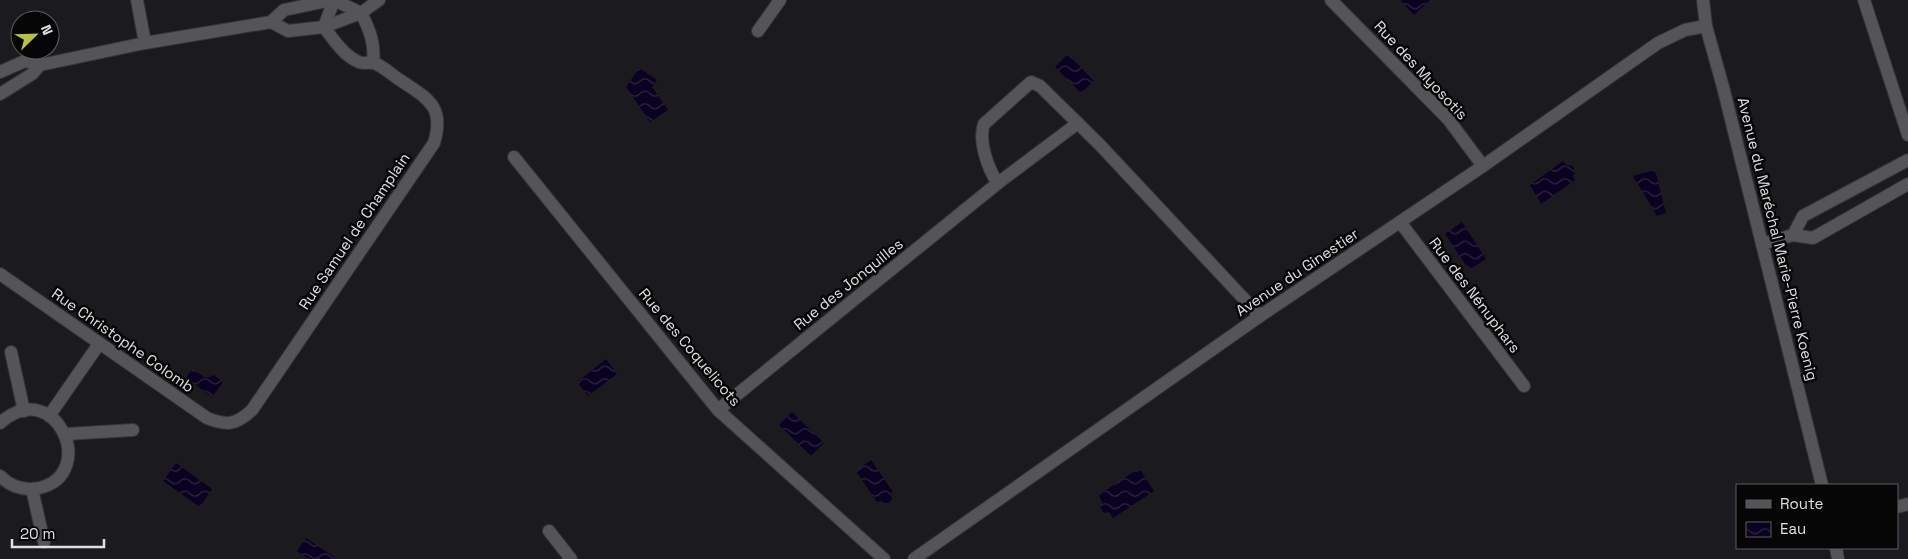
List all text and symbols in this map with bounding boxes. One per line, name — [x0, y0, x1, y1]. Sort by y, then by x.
north arrow — [10, 10, 60, 60]
street label: Rue des Myosotis — [1370, 17, 1472, 124]
text: N — [37, 22, 57, 38]
street label: Avenue du Maréchal Marie-Pierre Koenig — [1734, 95, 1822, 383]
street label: Rue Samuel de Champlain — [294, 149, 414, 313]
street label: Avenue du Ginestier — [1232, 224, 1362, 320]
street label: Rue des Jonquilles — [789, 234, 907, 334]
street label: Rue des Nénuphars — [1425, 234, 1525, 357]
street label: Rue Christophe Colomb — [48, 284, 198, 396]
street label: Rue des Coquelicots — [635, 284, 745, 410]
legend — [1736, 484, 1898, 549]
text: Route — [1780, 494, 1824, 513]
scale bar — [12, 516, 105, 548]
text: Eau — [1780, 519, 1806, 538]
text: 20 m — [20, 524, 55, 543]

